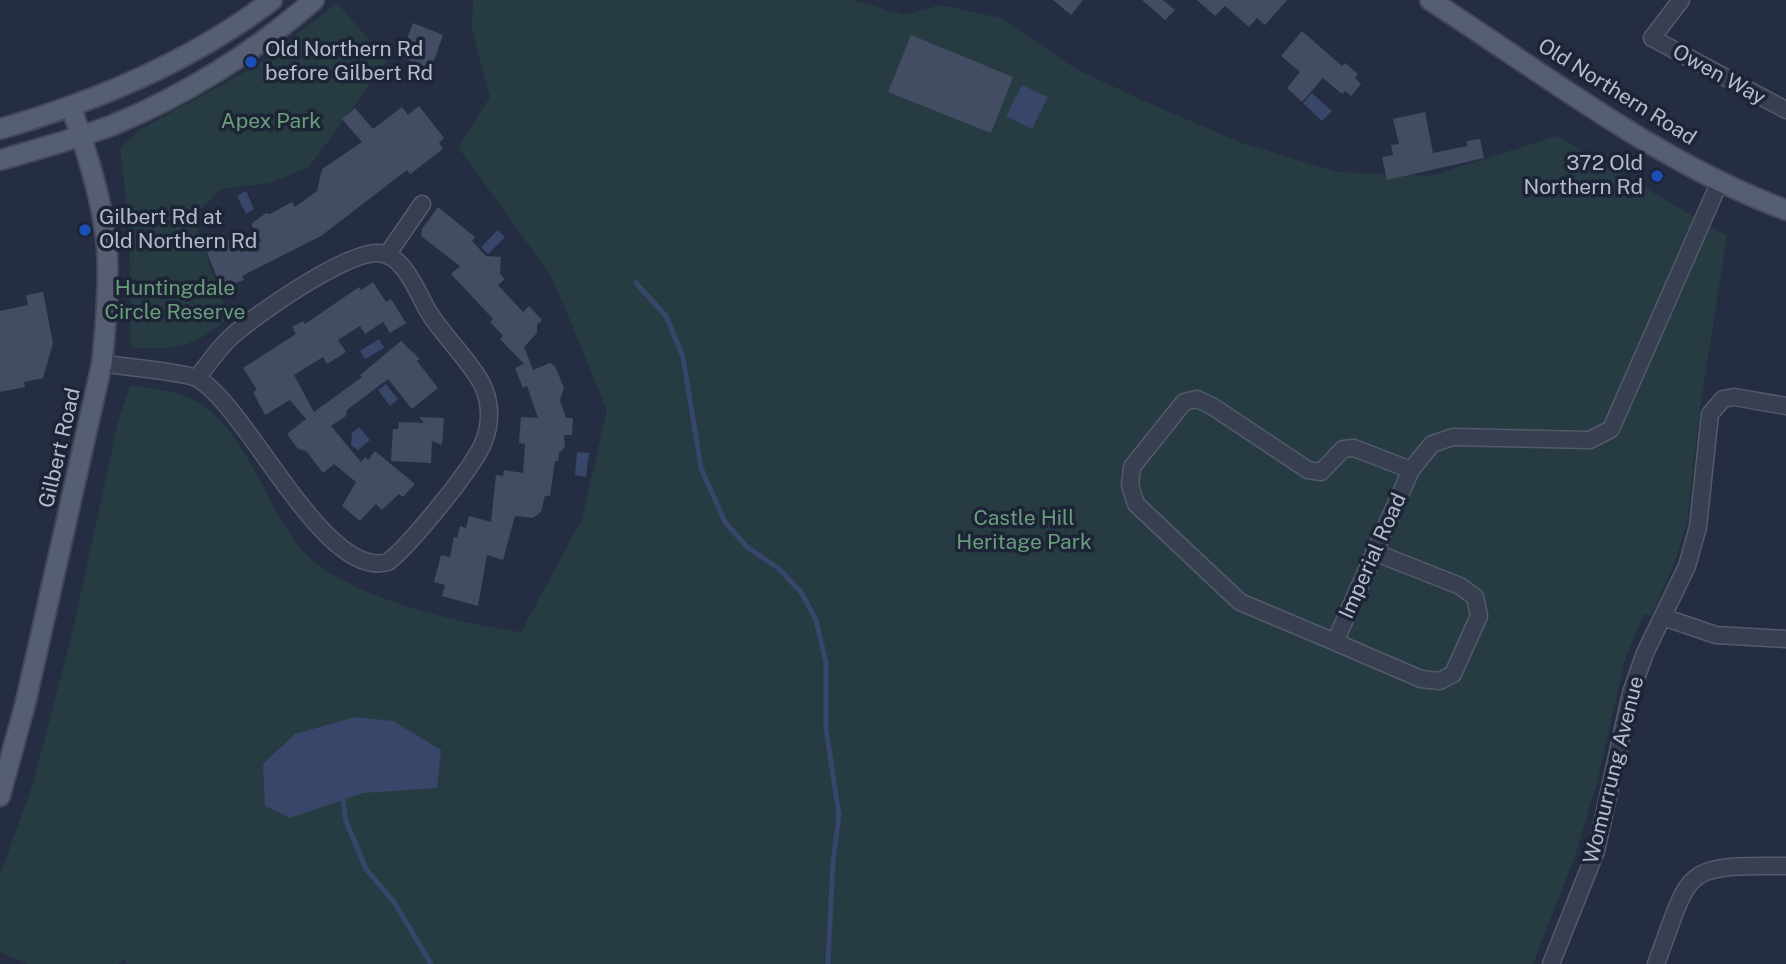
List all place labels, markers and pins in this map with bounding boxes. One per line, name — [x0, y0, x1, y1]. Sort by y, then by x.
place label: Old Northern Rd before Gilbert Rd — [265, 37, 433, 87]
marker: Old Northern Rd before Gilbert Rd — [243, 54, 259, 70]
place label: 372 Old Northern Rd — [1524, 151, 1643, 201]
marker: 372 Old Northern Rd — [1649, 168, 1665, 184]
place label: Gilbert Rd at Old Northern Rd — [99, 205, 257, 255]
marker: Gilbert Rd at Old Northern Rd — [77, 222, 93, 238]

